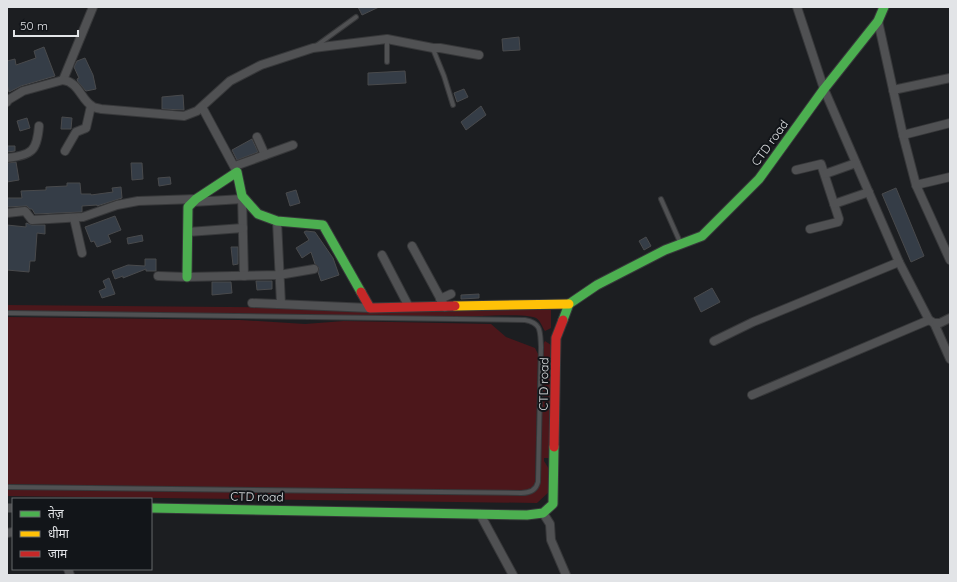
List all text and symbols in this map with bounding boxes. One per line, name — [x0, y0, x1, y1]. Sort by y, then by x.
scale bar — [14, 12, 78, 38]
text: 50 m — [20, 18, 48, 33]
street label: CTD road — [748, 117, 791, 169]
street label: CTD road — [536, 357, 551, 411]
street label: CTD road — [230, 489, 284, 504]
legend — [12, 498, 152, 570]
text: तेज़ — [48, 506, 65, 521]
text: धीमा — [48, 526, 70, 541]
text: जाम — [48, 546, 68, 561]

